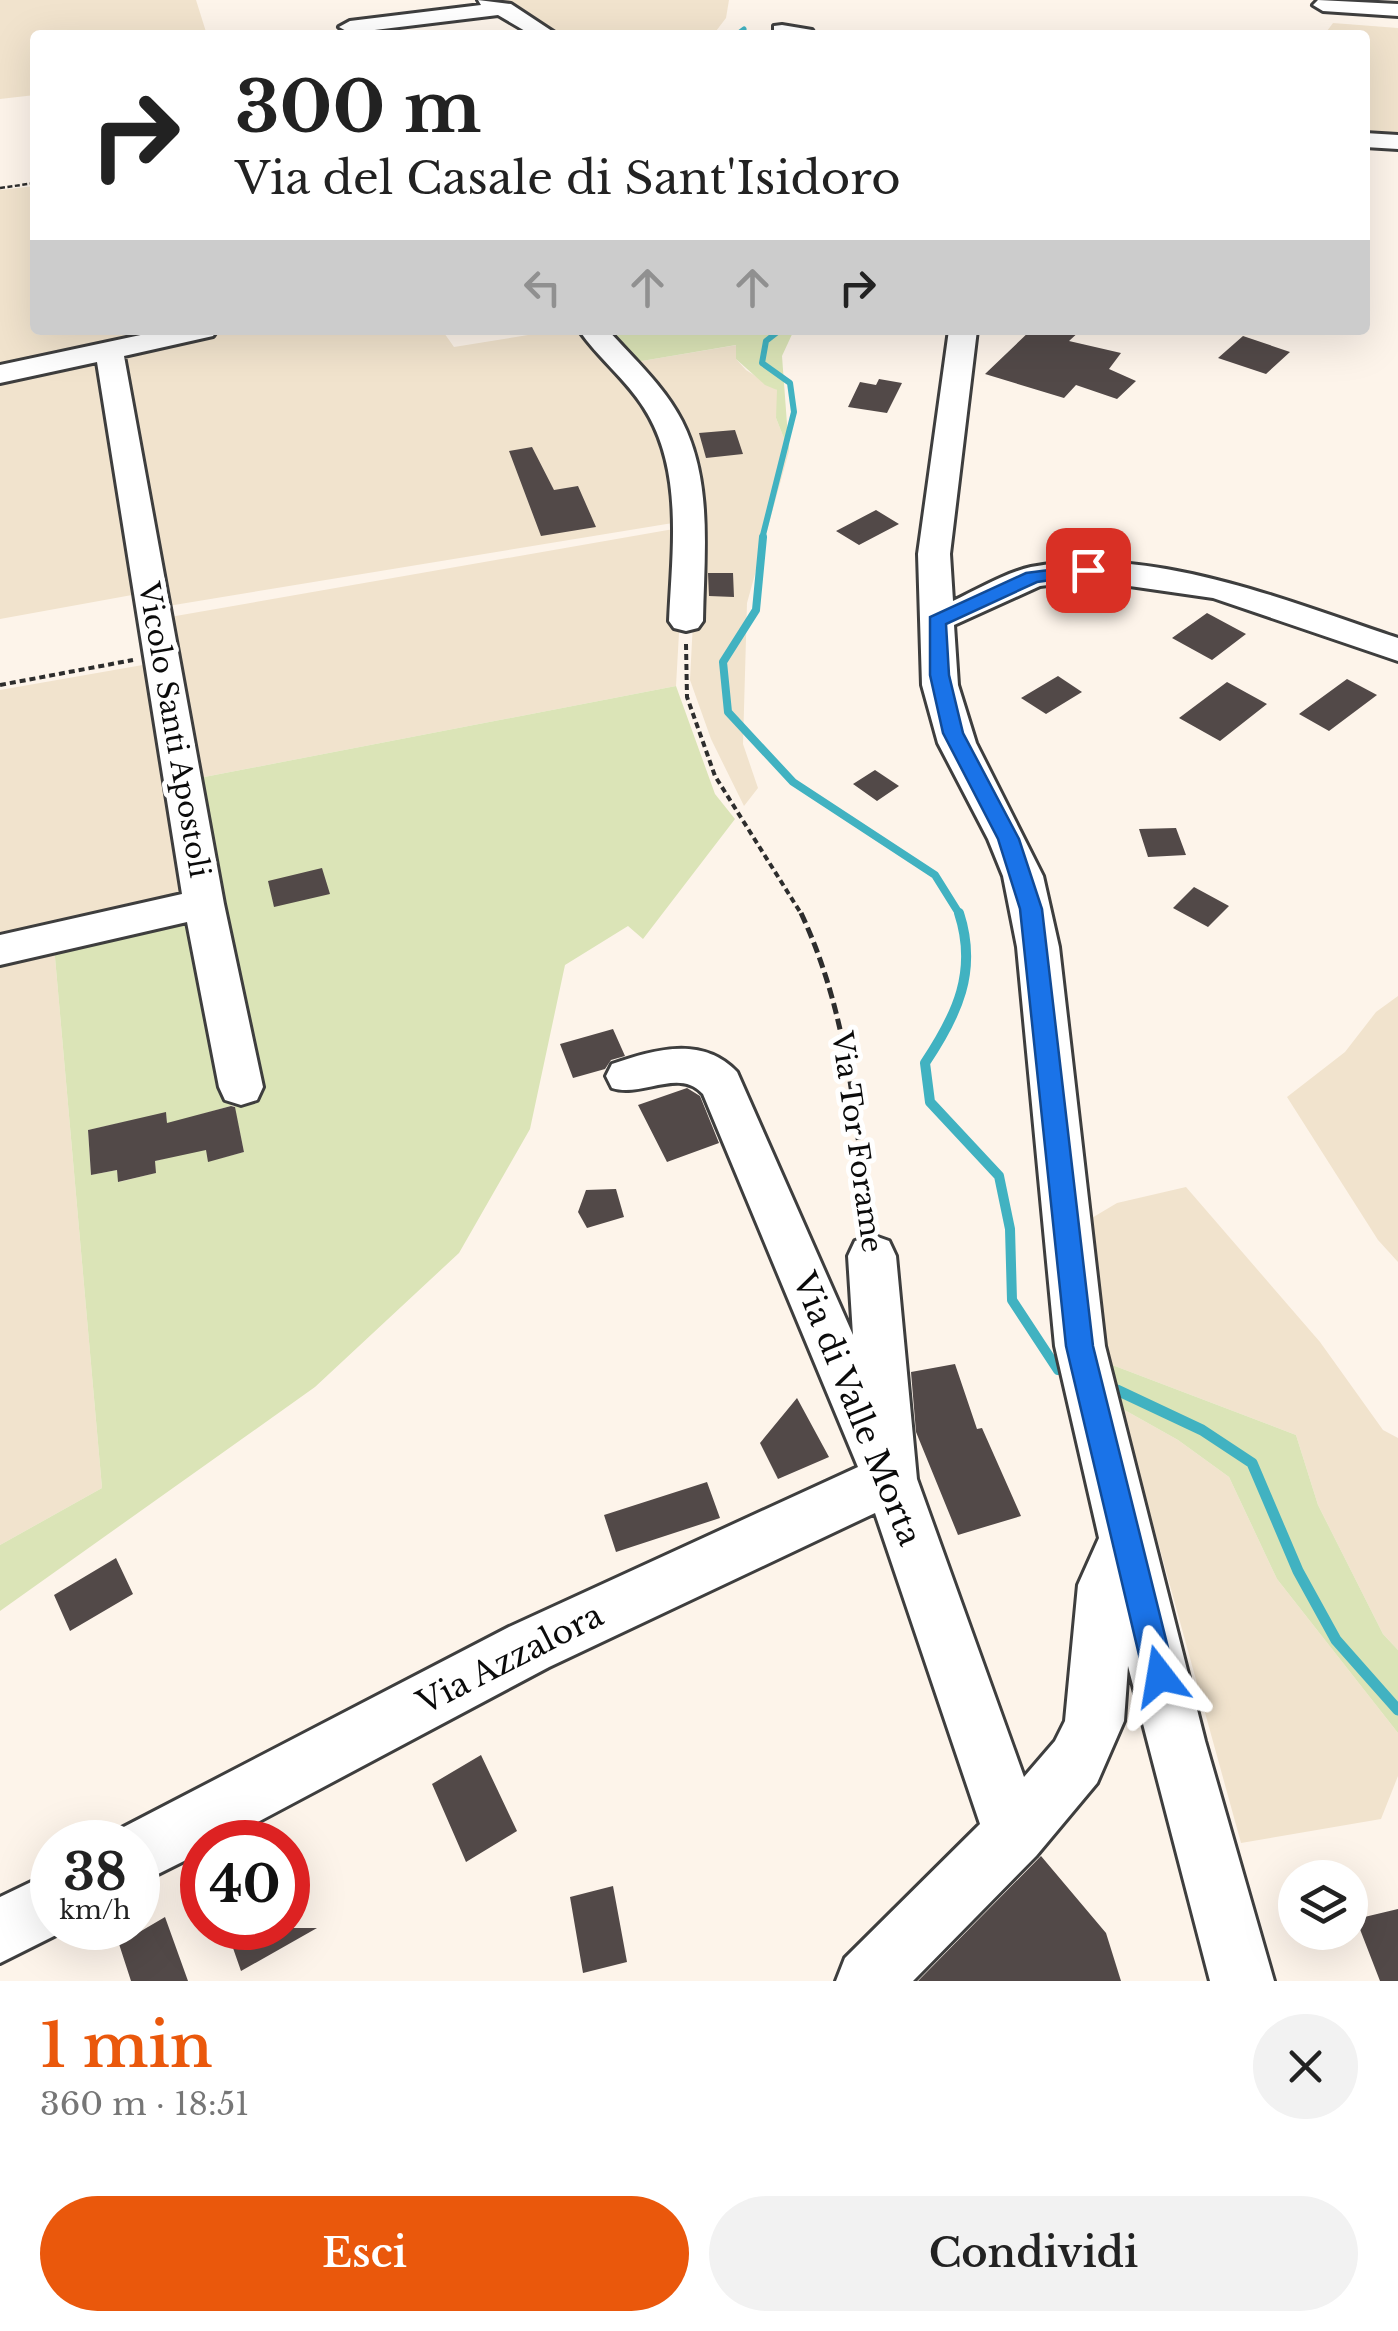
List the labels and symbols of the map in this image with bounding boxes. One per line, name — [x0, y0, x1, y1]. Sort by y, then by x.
pin — [1046, 528, 1131, 613]
street label: Vicolo Santi Apostoli — [131, 579, 217, 880]
street label: Via Tor Forame — [824, 1028, 890, 1255]
street label: Via di Valle Morta — [784, 1266, 930, 1552]
street label: Via Azzalora — [409, 1595, 610, 1723]
position arrow — [1108, 1624, 1212, 1728]
speed limit sign: 40 — [180, 1820, 310, 1950]

